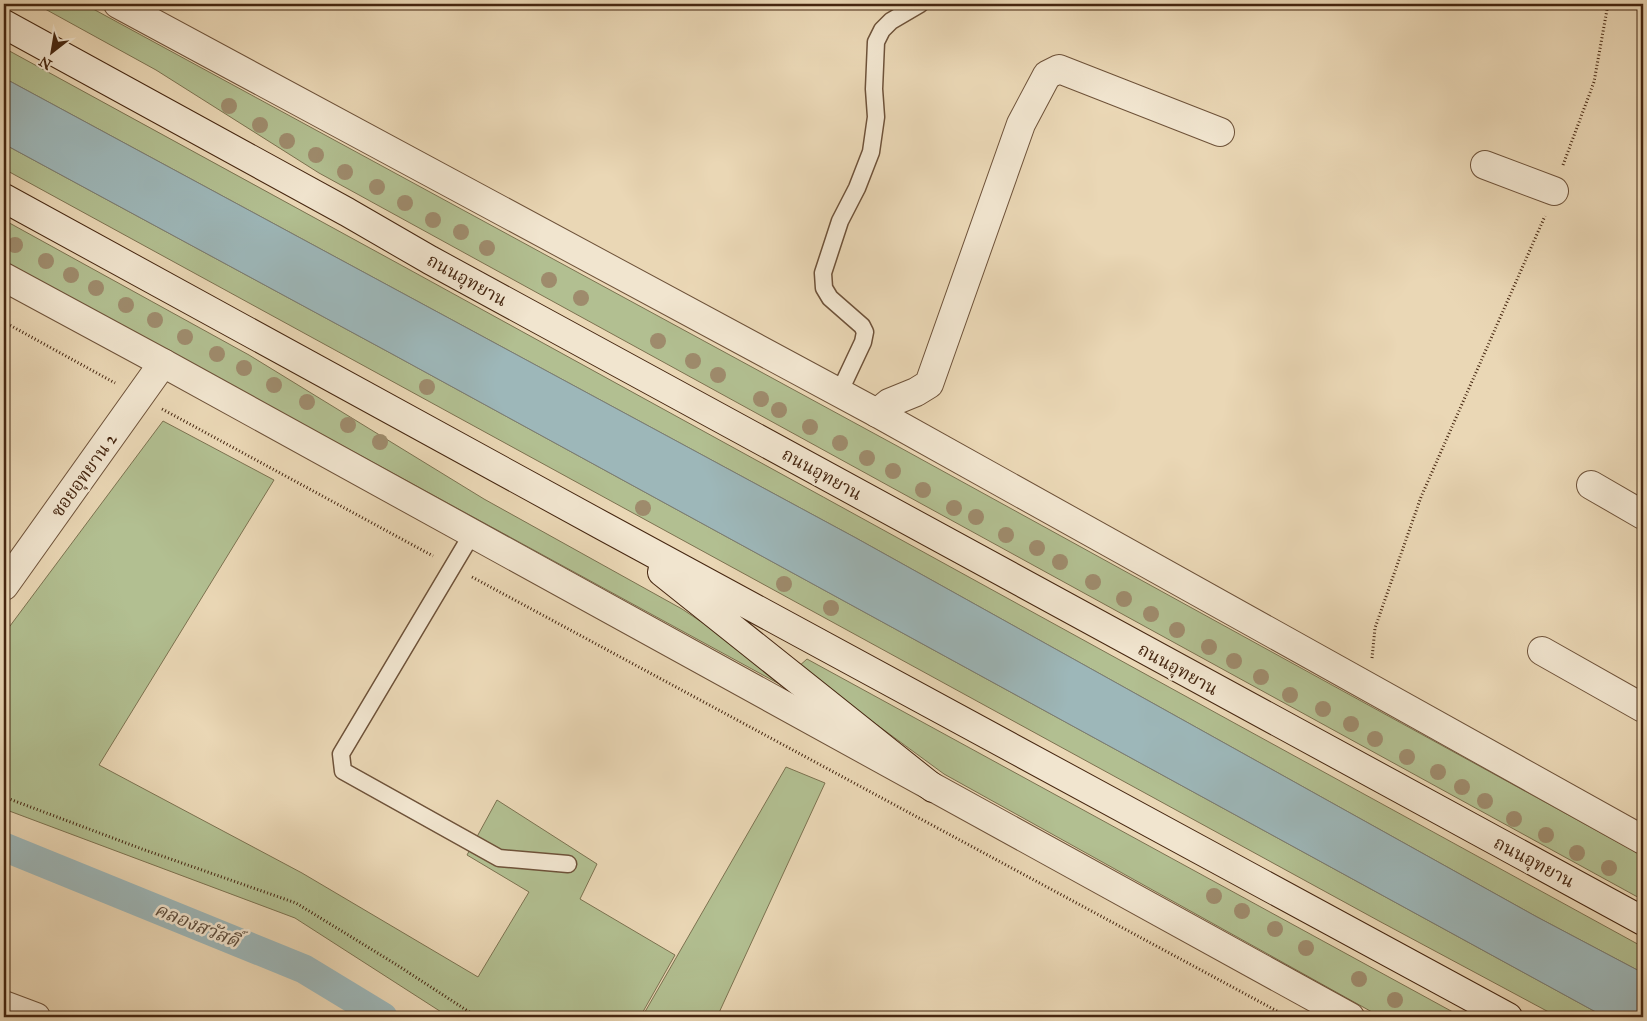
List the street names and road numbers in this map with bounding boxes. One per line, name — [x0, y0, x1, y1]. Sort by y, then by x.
street label: ถนนอุทยาน — [423, 249, 511, 312]
street label: ซอยอุทยาน 2 — [46, 429, 123, 522]
street label: ถนนอุทยาน — [778, 443, 866, 506]
street label: ถนนอุทยาน — [1134, 638, 1222, 701]
street label: ถนนอุทยาน — [1489, 832, 1578, 893]

